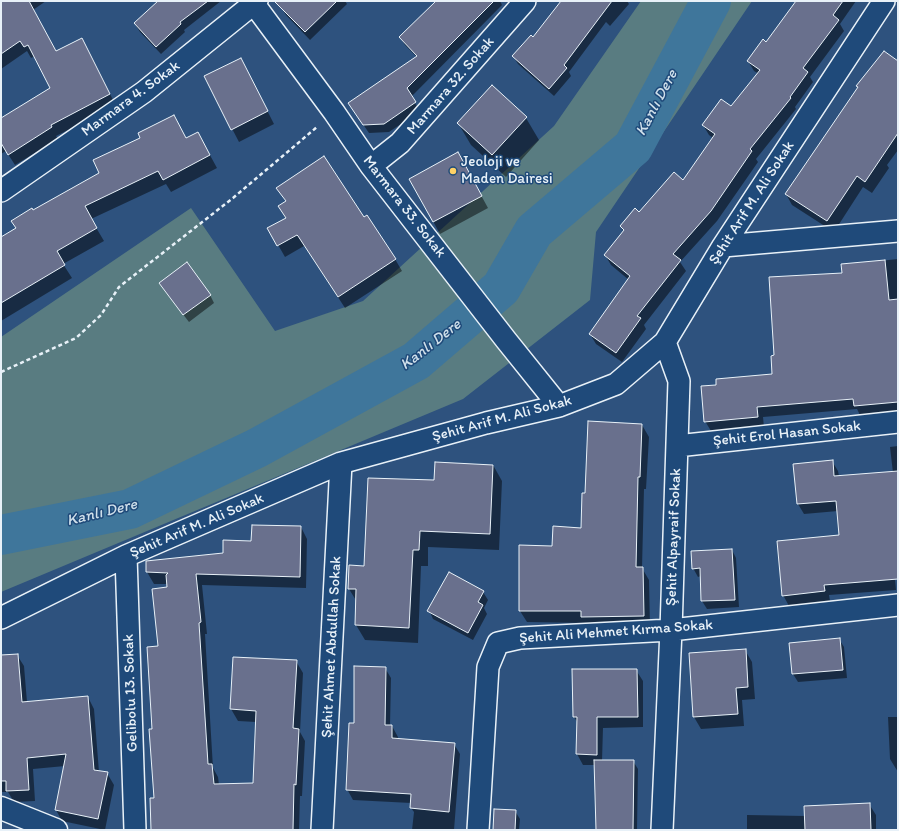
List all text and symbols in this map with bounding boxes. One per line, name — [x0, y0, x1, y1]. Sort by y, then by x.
street label: Marmara 32. Sokak — [403, 33, 499, 139]
street label: Marmara 4. Sokak — [78, 57, 184, 141]
water label: Kanlı Dere — [632, 67, 682, 139]
street label: Şehit Arif M. Ali Sokak — [705, 138, 799, 268]
street label: Marmara 33. Sokak — [359, 152, 449, 262]
place label: Jeoloji ve Maden Dairesi — [461, 153, 553, 188]
marker: Jeoloji ve Maden Dairesi — [448, 166, 458, 176]
water label: Kanlı Dere — [397, 315, 465, 375]
street label: Şehit Arif M. Ali Sokak — [430, 392, 574, 446]
street label: Şehit Erol Hasan Sokak — [712, 417, 862, 451]
street label: Şehit Alpayraif Sokak — [663, 468, 685, 606]
street label: Şehit Arif M. Ali Sokak — [127, 490, 267, 562]
water label: Kanlı Dere — [65, 495, 139, 531]
street label: Şehit Ahmet Abdullah Sokak — [318, 556, 346, 738]
street label: Şehit Ali Mehmet Kırma Sokak — [519, 616, 713, 648]
street label: Gelibolu 13. Sokak — [120, 634, 142, 752]

